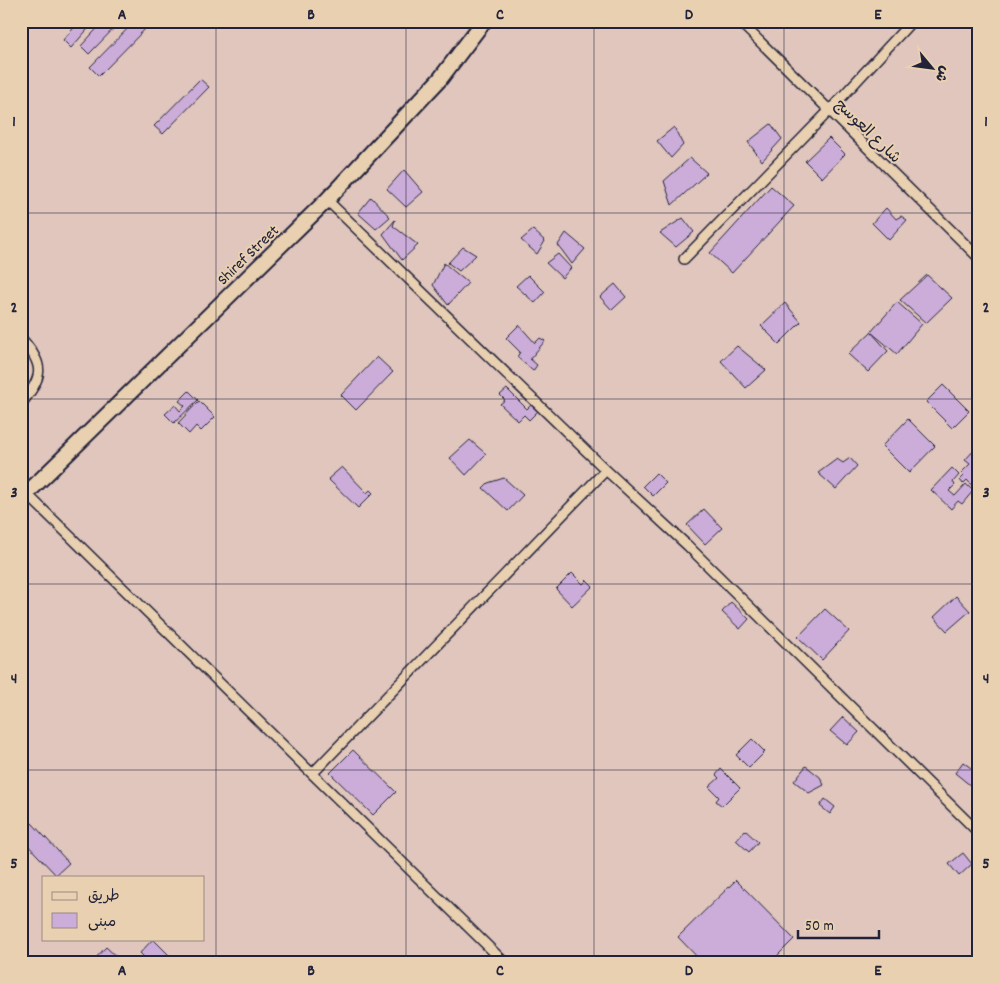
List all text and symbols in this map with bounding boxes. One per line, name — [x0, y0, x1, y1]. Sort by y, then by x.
text: A — [118, 4, 127, 27]
text: B — [307, 4, 315, 27]
text: C — [496, 4, 504, 27]
text: D — [685, 4, 694, 27]
text: E — [874, 4, 882, 27]
north arrow — [908, 42, 958, 92]
text: ش — [929, 62, 954, 85]
street label: شارع العوسج — [829, 94, 906, 169]
text: 1 — [12, 111, 16, 134]
text: 1 — [984, 111, 988, 134]
street label: Shiref Street — [213, 220, 285, 291]
text: 2 — [11, 297, 18, 320]
text: 2 — [983, 297, 990, 320]
text: 3 — [10, 482, 18, 505]
text: 3 — [982, 482, 990, 505]
text: 4 — [11, 668, 17, 691]
text: 4 — [983, 668, 989, 691]
text: 5 — [10, 853, 18, 876]
text: 5 — [982, 853, 990, 876]
legend — [42, 876, 205, 940]
text: طريق — [88, 886, 120, 908]
scale bar — [798, 908, 879, 940]
text: مبنى — [88, 912, 116, 934]
text: 50 m — [805, 916, 834, 938]
text: A — [118, 960, 127, 983]
text: B — [307, 960, 315, 983]
text: C — [496, 960, 504, 983]
text: D — [685, 960, 694, 983]
text: E — [874, 960, 882, 983]

